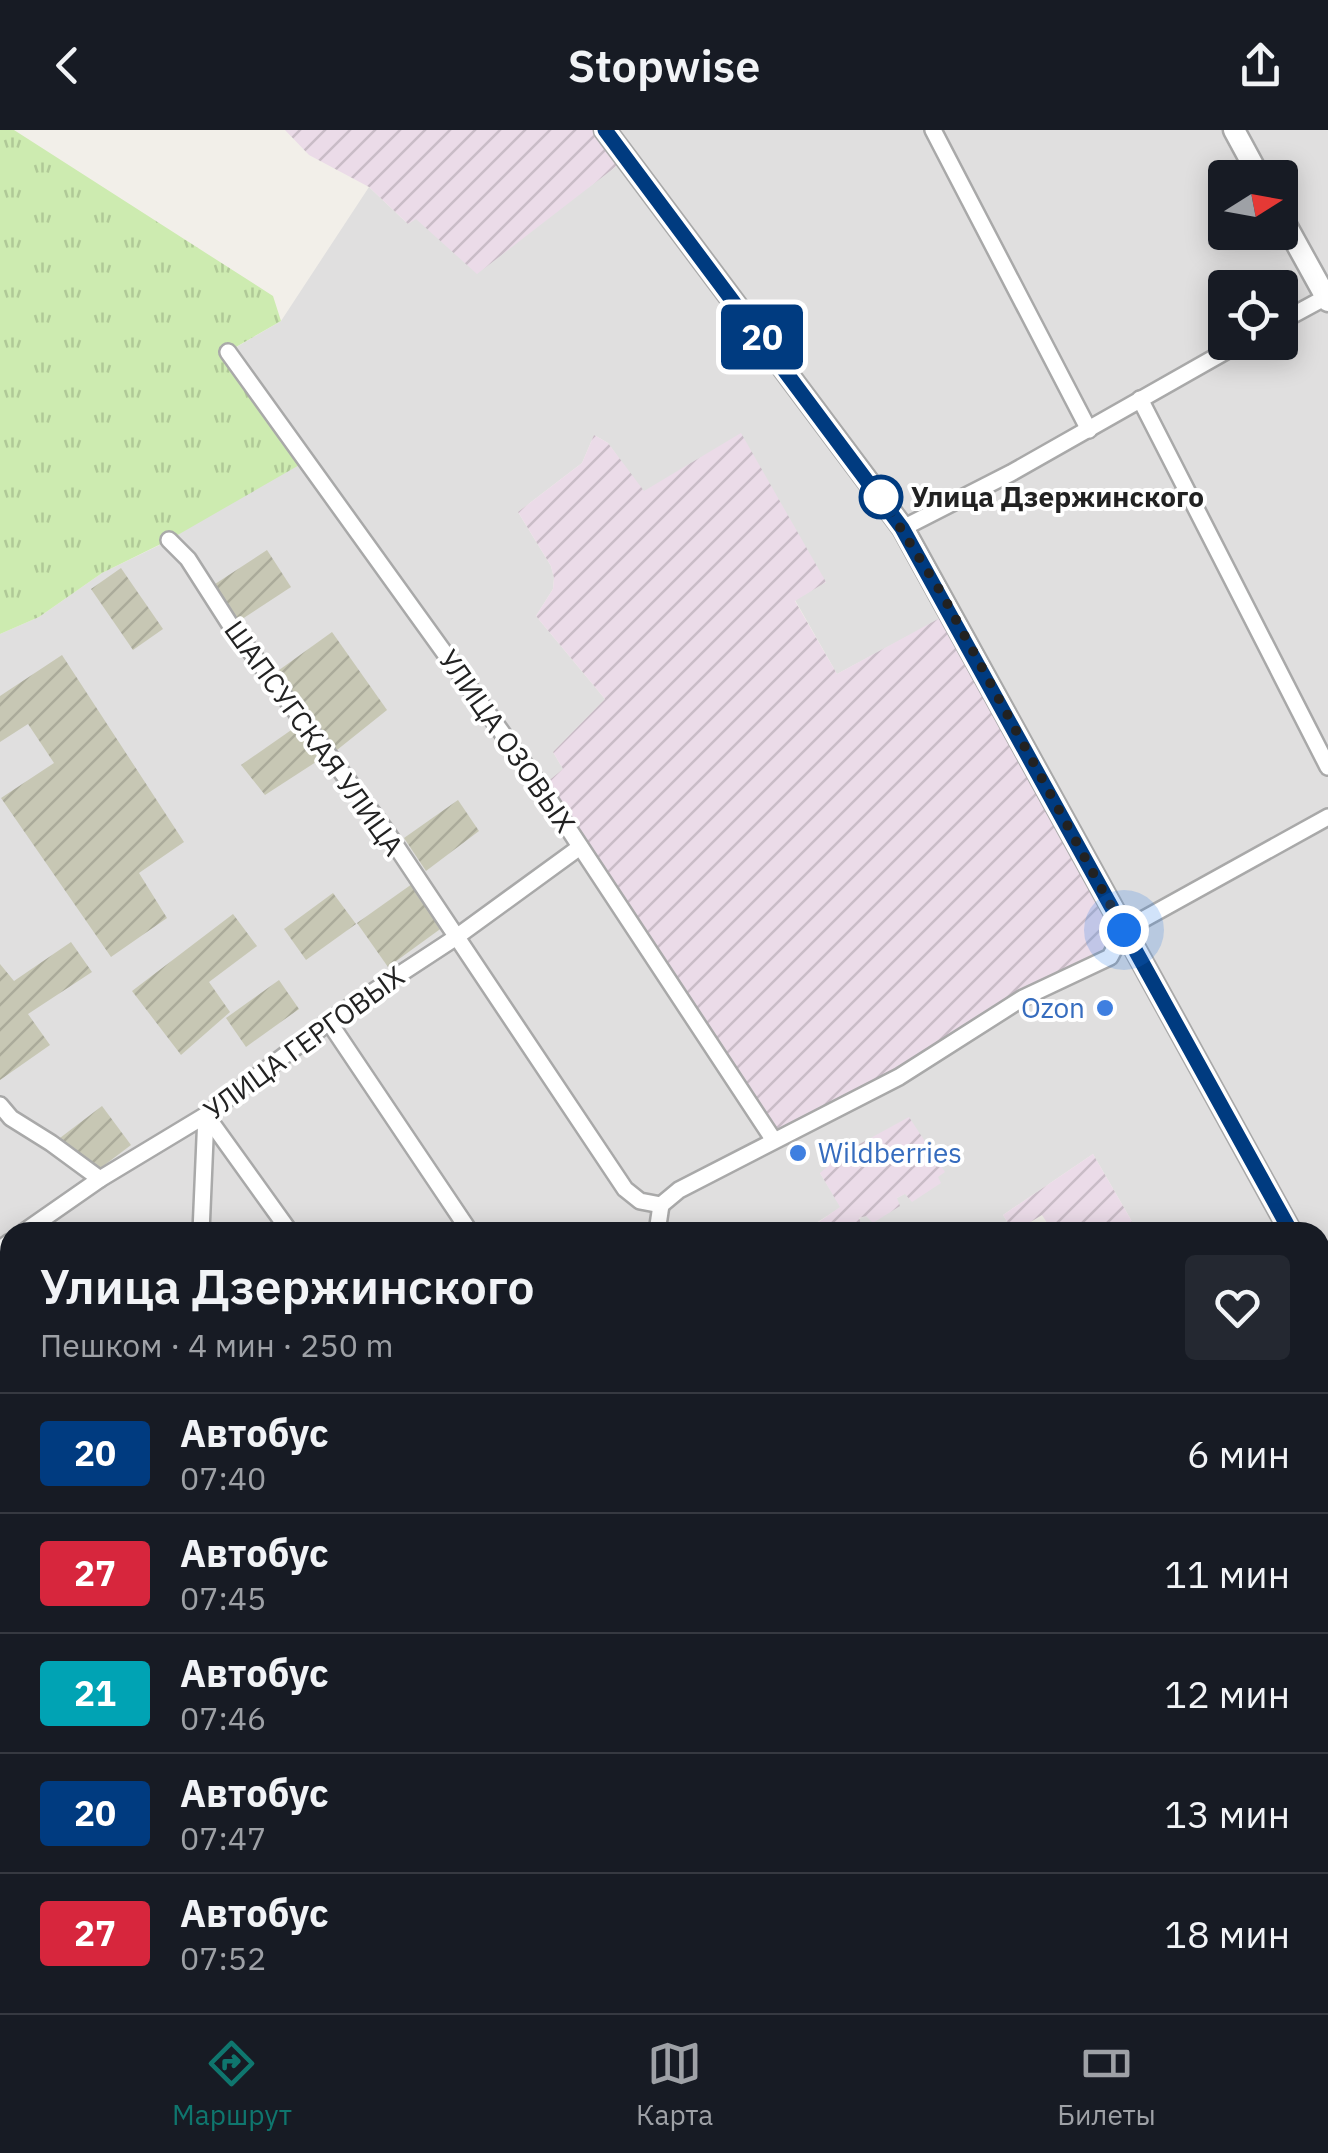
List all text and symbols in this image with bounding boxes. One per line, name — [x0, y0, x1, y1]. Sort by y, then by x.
text: Stopwise — [568, 36, 760, 94]
icon: back — [40, 38, 95, 93]
icon: share — [1233, 38, 1288, 93]
north arrow — [1208, 160, 1298, 250]
map controls — [1208, 160, 1298, 360]
button: locate — [1208, 270, 1298, 360]
line badge: 20 — [717, 304, 807, 370]
text: 20 — [741, 314, 783, 360]
marker: Улица Дзержинского — [860, 476, 902, 518]
place label: Улица Дзержинского — [911, 478, 1204, 515]
street label: ШАПСУГСКАЯ УЛИЦА — [216, 613, 412, 863]
street label: УЛИЦА ОЗОВЫХ — [431, 642, 584, 839]
your location — [1099, 905, 1149, 955]
street label: УЛИЦА ГЕРГОВЫХ — [196, 957, 411, 1128]
place label: Ozon — [1021, 989, 1085, 1026]
marker: Ozon — [1094, 997, 1116, 1019]
place label: Wildberries — [818, 1134, 962, 1171]
marker: Wildberries — [787, 1142, 809, 1164]
text: Улица Дзержинского — [40, 1255, 535, 1317]
button: heart — [1185, 1255, 1290, 1360]
text: Пешком · 4 мин · 250 m — [40, 1324, 393, 1366]
text: Автобус — [180, 1408, 329, 1457]
text: 6 мин — [1187, 1429, 1290, 1478]
text: 20 — [74, 1430, 116, 1476]
text: 07:40 — [180, 1457, 266, 1499]
text: Автобус — [180, 1528, 329, 1577]
text: 11 мин — [1164, 1549, 1290, 1598]
text: 27 — [74, 1550, 116, 1596]
text: 07:45 — [180, 1577, 266, 1619]
text: Автобус — [180, 1648, 329, 1697]
text: 12 мин — [1164, 1669, 1290, 1718]
text: 21 — [74, 1670, 116, 1716]
text: 07:46 — [180, 1697, 266, 1739]
text: Автобус — [180, 1768, 329, 1817]
text: 13 мин — [1164, 1789, 1290, 1838]
text: 20 — [74, 1790, 116, 1836]
text: 07:47 — [180, 1817, 266, 1859]
text: Автобус — [180, 1888, 329, 1937]
text: 18 мин — [1164, 1909, 1290, 1958]
text: 27 — [74, 1910, 116, 1956]
text: 07:52 — [180, 1937, 266, 1979]
tab: Маршрут — [172, 2036, 292, 2133]
tab: Карта — [636, 2036, 713, 2133]
tab: Билеты — [1057, 2036, 1156, 2133]

